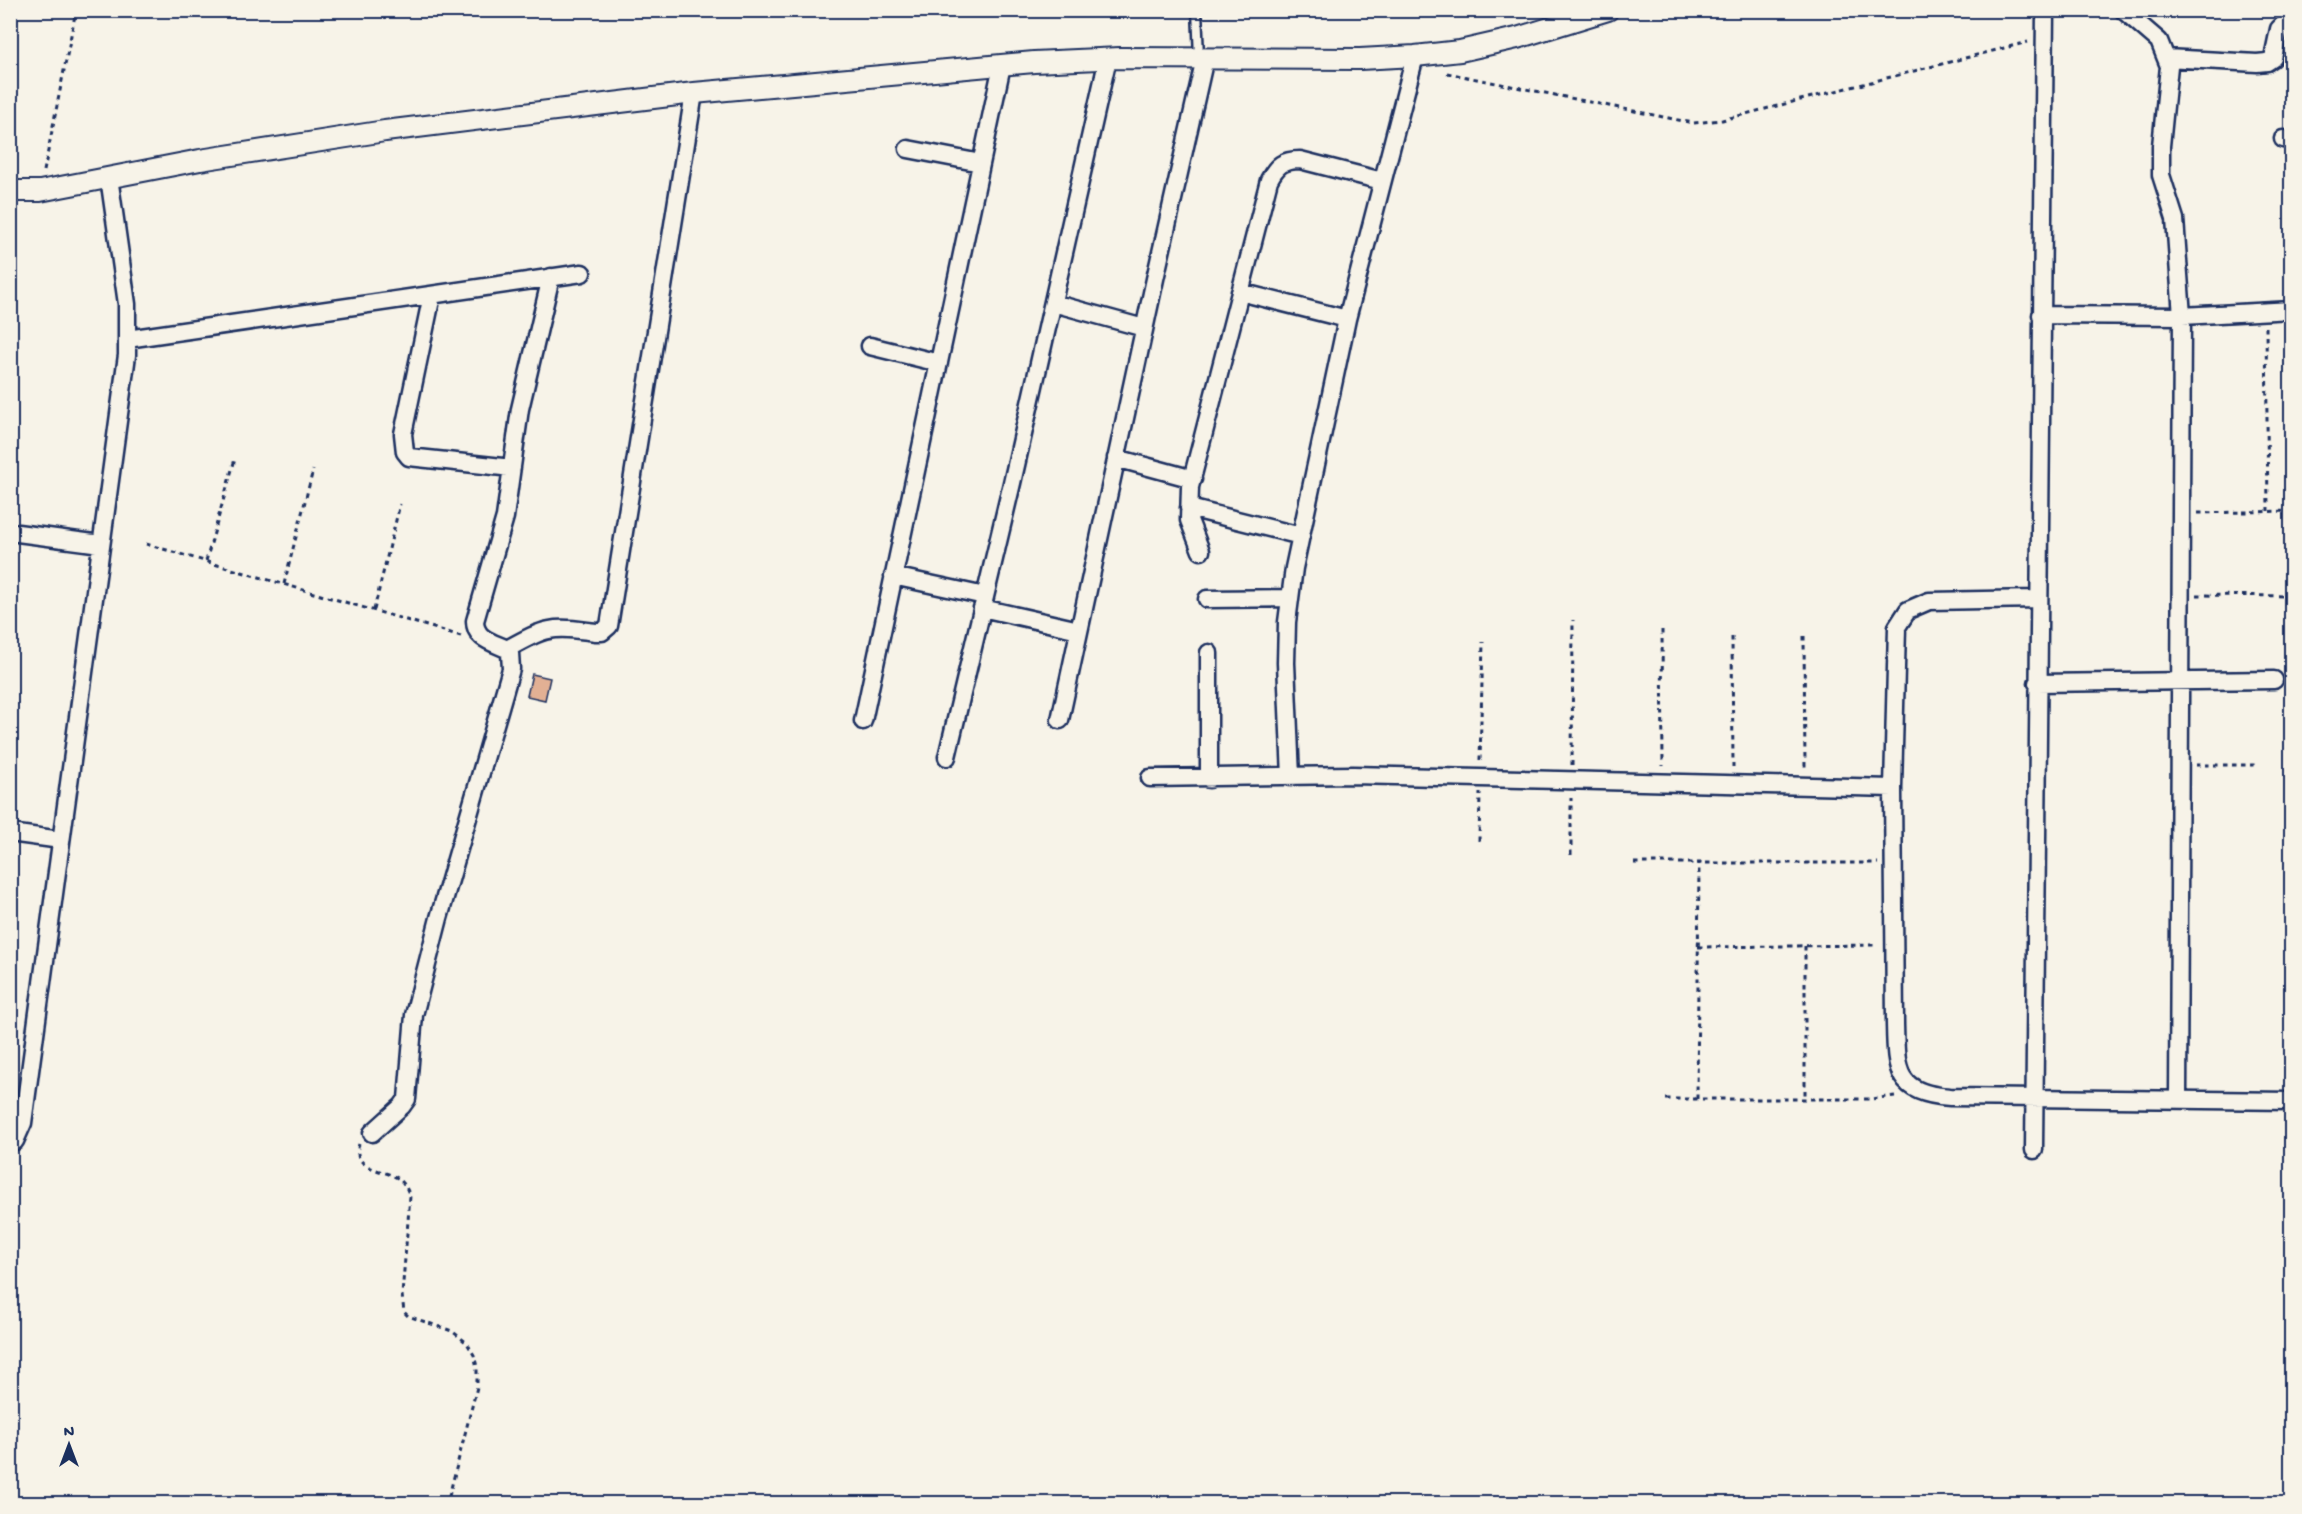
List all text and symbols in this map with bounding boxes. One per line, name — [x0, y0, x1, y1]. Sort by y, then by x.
north arrow — [39, 1415, 99, 1475]
text: N — [64, 1424, 75, 1443]

